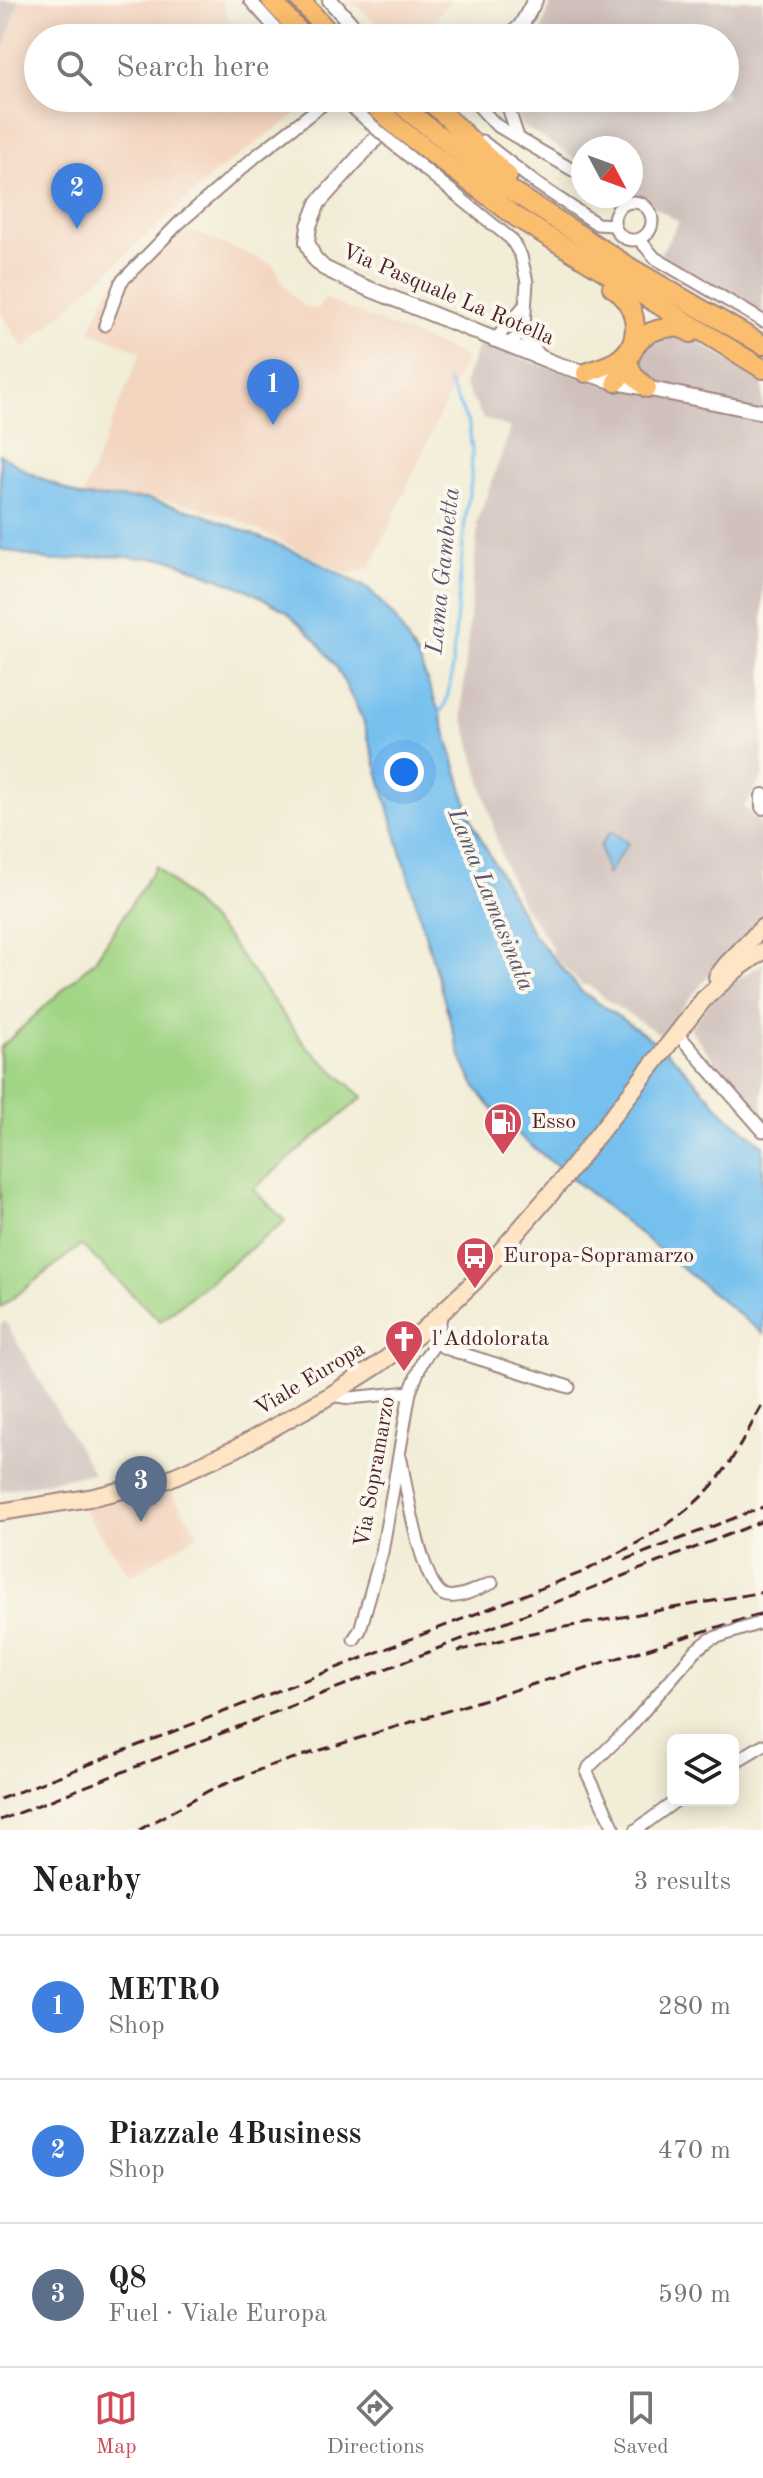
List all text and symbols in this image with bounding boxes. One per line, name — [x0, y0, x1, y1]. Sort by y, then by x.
search box — [24, 24, 739, 112]
icon: search — [52, 46, 96, 90]
text: Search here — [116, 53, 270, 83]
north arrow — [571, 136, 643, 208]
pin: 2 — [51, 163, 103, 229]
street label: Via Pasquale La Rotella — [339, 240, 557, 350]
pin: 1 — [247, 359, 299, 425]
water label: Lama Gambetta — [423, 486, 465, 657]
your location — [384, 752, 424, 792]
water label: Lama Lamasinata — [442, 804, 538, 995]
fuel station icon: Esso — [482, 1101, 524, 1156]
place label: Esso — [531, 1111, 576, 1133]
bus stop icon: Europa-Sopramarzo — [454, 1235, 496, 1290]
place label: Europa-Sopramarzo — [503, 1245, 694, 1267]
church icon: l'Addolorata — [383, 1318, 425, 1373]
place label: l'Addolorata — [432, 1328, 549, 1350]
street label: Viale Europa — [251, 1338, 369, 1420]
street label: Via Sopramarzo — [351, 1395, 399, 1549]
pin: 3 — [115, 1456, 167, 1522]
map controls — [667, 1734, 739, 1806]
button: layers — [667, 1734, 739, 1806]
text: Nearby — [32, 1865, 142, 1899]
text: 3 results — [633, 1869, 731, 1895]
text: METRO — [108, 1976, 220, 2006]
text: 1 — [50, 1994, 66, 2020]
text: 280 m — [658, 1994, 731, 2020]
text: Shop — [108, 2013, 165, 2039]
text: Piazzale 4Business — [108, 2120, 361, 2150]
text: 2 — [50, 2138, 66, 2164]
text: 470 m — [658, 2138, 731, 2164]
text: Shop — [108, 2157, 165, 2183]
text: Q8 — [108, 2264, 147, 2294]
text: 3 — [50, 2282, 66, 2308]
text: 590 m — [658, 2282, 731, 2308]
text: Fuel · Viale Europa — [108, 2301, 327, 2327]
tab: Map — [94, 2386, 138, 2461]
tab: Directions — [327, 2386, 424, 2461]
tab: Saved — [613, 2386, 669, 2461]

